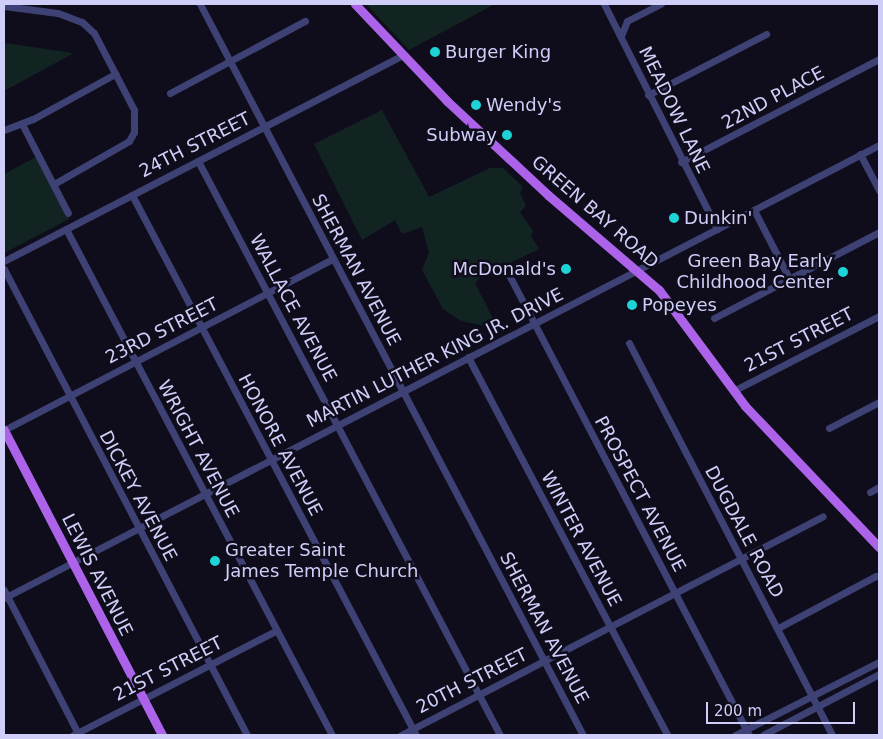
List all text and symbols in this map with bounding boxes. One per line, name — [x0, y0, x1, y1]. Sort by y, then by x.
place label: Burger King — [445, 41, 551, 63]
street label: MEADOW LANE — [634, 43, 714, 177]
marker: Burger King — [429, 46, 441, 58]
street label: 22ND PLACE — [718, 62, 828, 134]
place label: Wendy's — [486, 94, 562, 116]
marker: Wendy's — [470, 99, 482, 111]
street label: 24TH STREET — [136, 108, 254, 182]
place label: Subway — [426, 124, 497, 146]
marker: Subway — [501, 129, 513, 141]
street label: GREEN BAY ROAD — [527, 151, 663, 273]
street label: SHERMAN AVENUE — [307, 190, 405, 350]
place label: Dunkin' — [684, 207, 752, 229]
marker: Dunkin' — [668, 212, 680, 224]
street label: WALLACE AVENUE — [245, 230, 341, 386]
place label: Green Bay Early Childhood Center — [676, 251, 833, 294]
place label: McDonald's — [453, 258, 556, 280]
marker: McDonald's — [560, 263, 572, 275]
marker: Green Bay Early Childhood Center — [837, 266, 849, 278]
street label: MARTIN LUTHER KING JR. DRIVE — [303, 284, 567, 432]
street label: 23RD STREET — [102, 293, 222, 369]
place label: Popeyes — [642, 294, 717, 316]
marker: Popeyes — [626, 299, 638, 311]
street label: 21ST STREET — [741, 303, 857, 377]
street label: HONORE AVENUE — [233, 370, 327, 520]
street label: WRIGHT AVENUE — [153, 377, 243, 521]
street label: PROSPECT AVENUE — [590, 412, 690, 576]
street label: DICKEY AVENUE — [95, 427, 181, 565]
street label: DUGDALE ROAD — [700, 462, 788, 602]
street label: WINTER AVENUE — [536, 468, 626, 610]
street label: LEWIS AVENUE — [57, 510, 137, 640]
place label: Greater Saint James Temple Church — [225, 540, 419, 582]
street label: SHERMAN AVENUE — [495, 548, 593, 708]
marker: Greater Saint James Temple Church — [209, 555, 221, 567]
street label: 21ST STREET — [110, 632, 226, 706]
street label: 20TH STREET — [413, 644, 531, 718]
scale bar — [708, 692, 857, 724]
text: 200 m — [714, 702, 762, 720]

